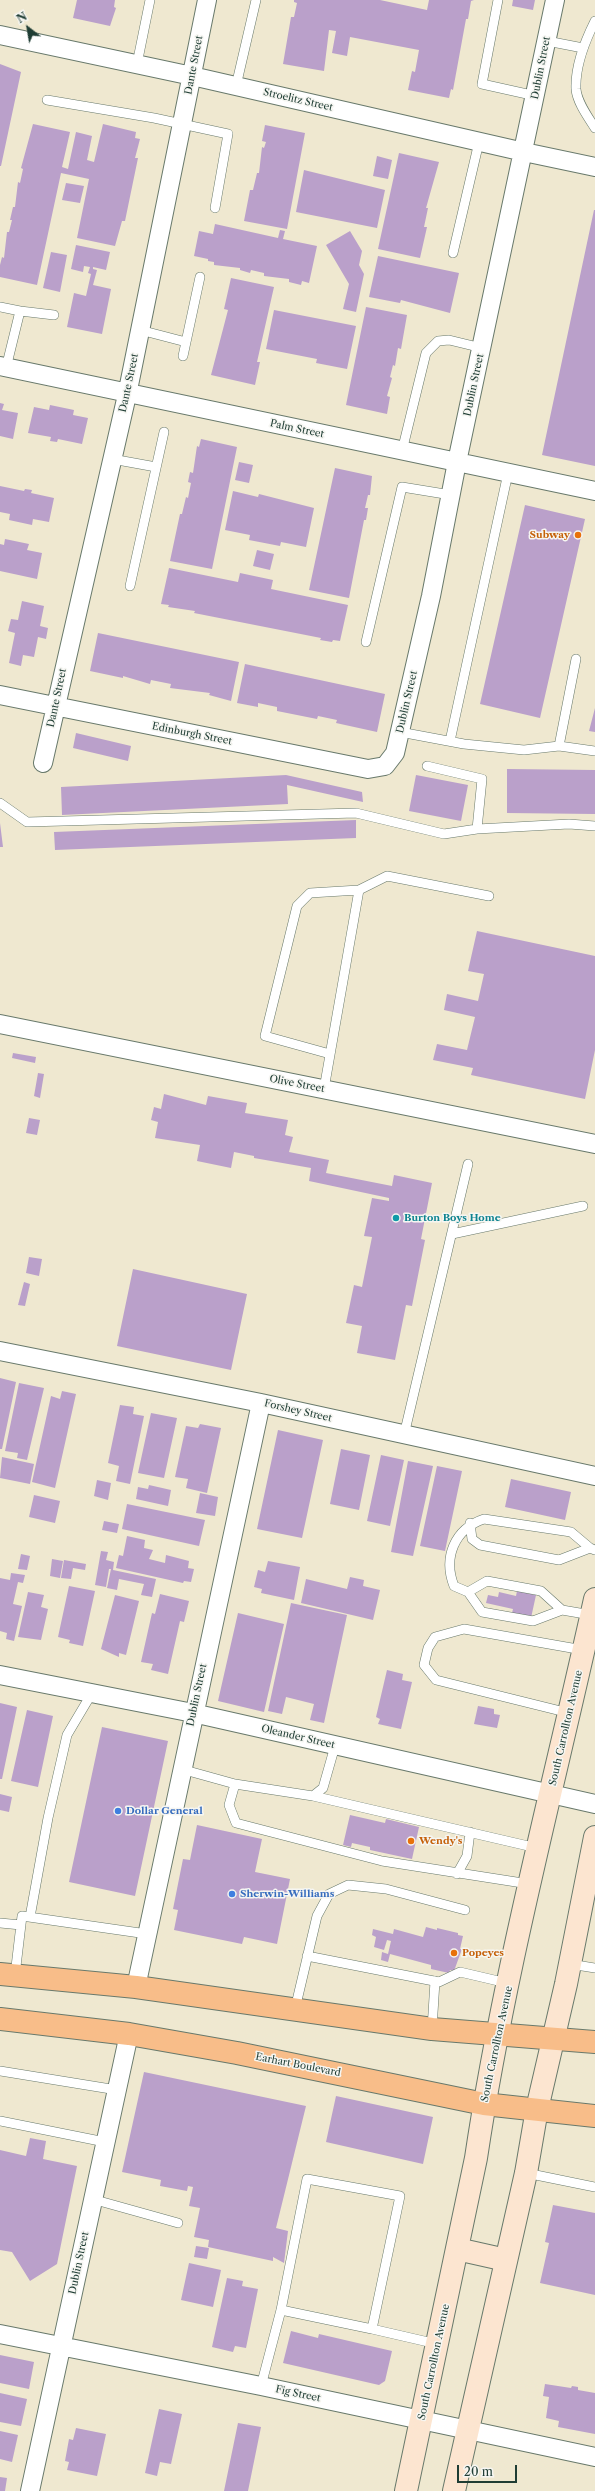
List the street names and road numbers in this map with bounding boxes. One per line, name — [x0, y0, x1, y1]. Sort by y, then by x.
street label: Dante Street — [182, 35, 206, 95]
street label: Dublin Street — [529, 36, 553, 100]
street label: Stroelitz Street — [262, 86, 334, 114]
street label: Dante Street — [117, 353, 141, 413]
street label: Dublin Street — [462, 353, 486, 417]
street label: Palm Street — [269, 417, 325, 441]
street label: Dante Street — [45, 668, 69, 728]
street label: Dublin Street — [394, 670, 420, 734]
street label: Edinburgh Street — [151, 720, 233, 748]
street label: Olive Street — [268, 1073, 326, 1095]
street label: Forshey Street — [263, 1397, 333, 1425]
street label: Dublin Street — [185, 1663, 209, 1727]
street label: South Carrollton Avenue — [547, 1669, 585, 1787]
street label: Oleander Street — [260, 1723, 336, 1751]
street label: South Carrollton Avenue — [479, 1985, 515, 2103]
street label: Earhart Boulevard — [254, 2051, 342, 2079]
street label: Dublin Street — [67, 2231, 91, 2295]
street label: South Carrollton Avenue — [416, 2303, 452, 2421]
street label: Fig Street — [274, 2383, 322, 2405]

